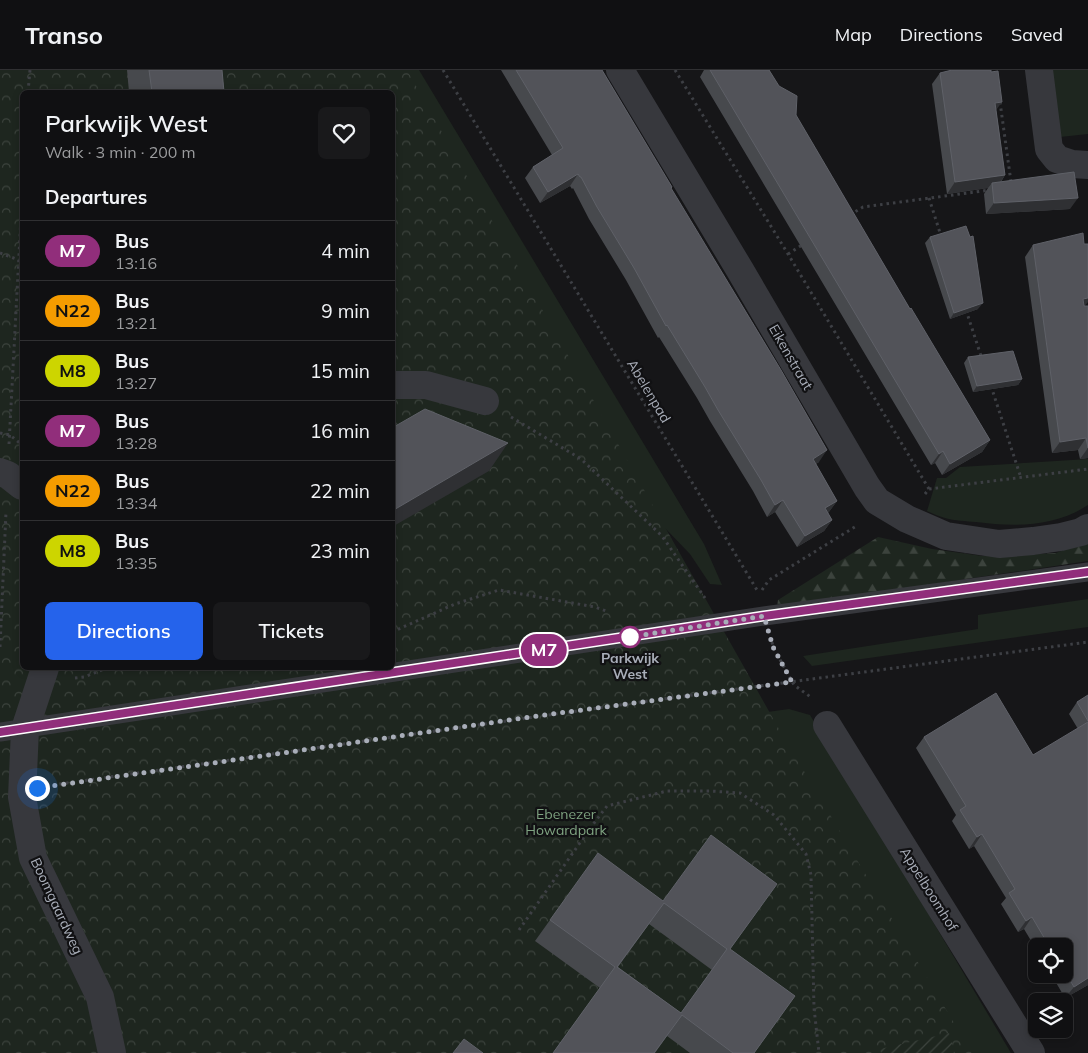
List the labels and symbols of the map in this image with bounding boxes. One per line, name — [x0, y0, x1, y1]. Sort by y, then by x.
street label: Eikenstraat — [765, 321, 817, 393]
street label: Abelenpad — [623, 356, 675, 426]
marker: Parkwijk West — [619, 626, 641, 648]
line badge: M7 — [522, 634, 566, 666]
place label: Parkwijk West — [601, 649, 659, 683]
your location — [25, 776, 50, 801]
park label: Ebenezer Howardpark — [525, 805, 608, 839]
street label: Appelboomhof — [896, 844, 962, 935]
street label: Boomgaardweg — [27, 855, 87, 957]

